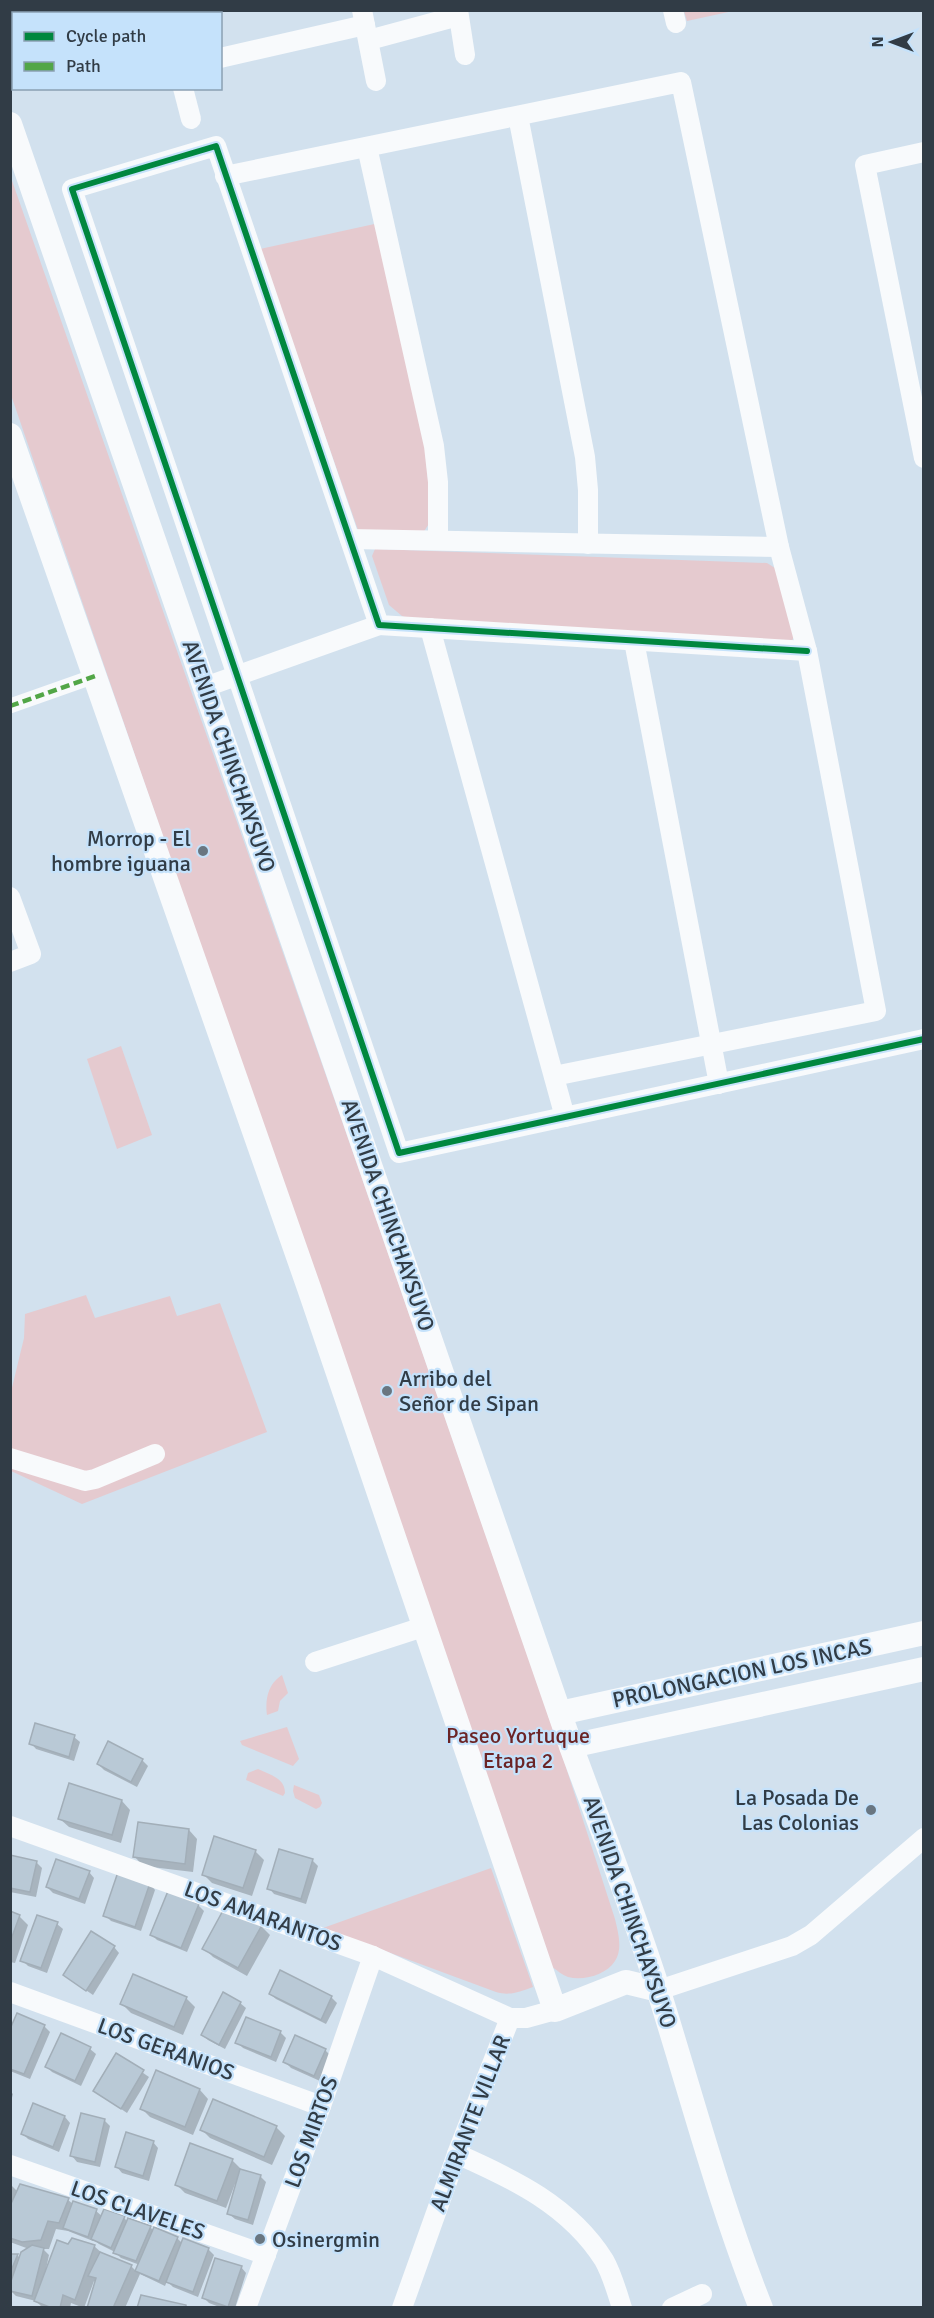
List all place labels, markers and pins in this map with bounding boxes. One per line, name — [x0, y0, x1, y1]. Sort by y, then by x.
place label: Morrop - El hombre iguana — [51, 825, 191, 877]
marker: Morrop - El hombre iguana — [196, 844, 210, 858]
place label: Arribo del Señor de Sipan — [399, 1365, 539, 1417]
marker: Arribo del Señor de Sipan — [380, 1384, 394, 1398]
place label: La Posada De Las Colonias — [735, 1784, 859, 1836]
marker: La Posada De Las Colonias — [864, 1803, 878, 1817]
place label: Osinergmin — [272, 2226, 380, 2253]
marker: Osinergmin — [253, 2232, 267, 2246]

